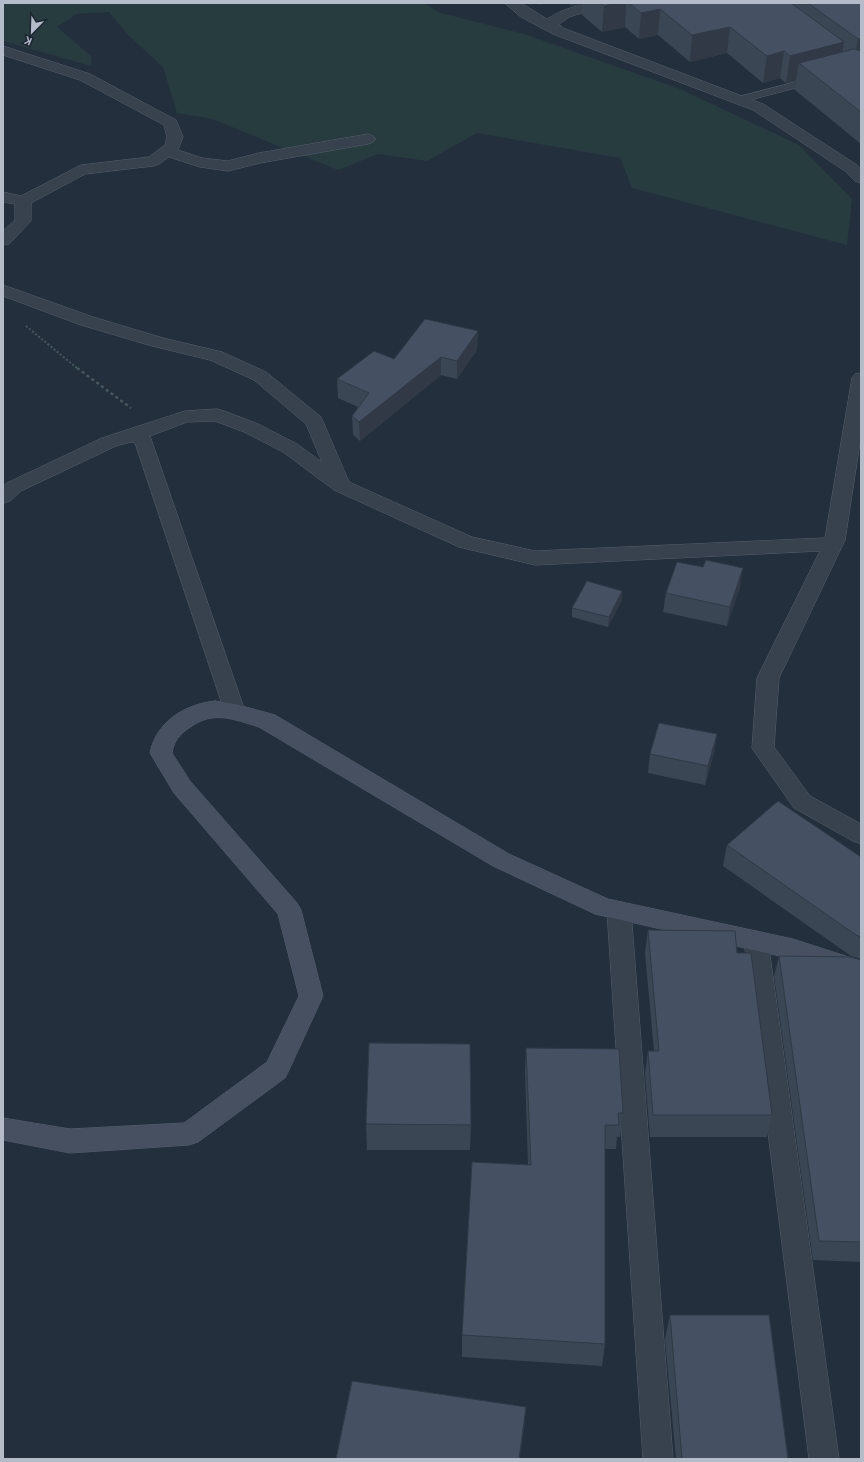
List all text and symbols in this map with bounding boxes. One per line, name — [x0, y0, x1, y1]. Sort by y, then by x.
north arrow — [12, 12, 52, 52]
text: K — [22, 33, 34, 49]

